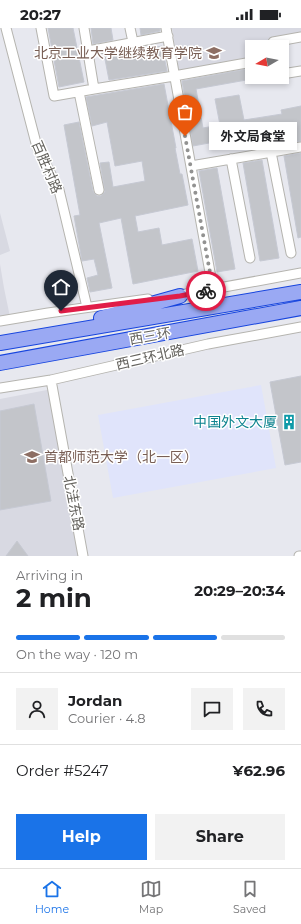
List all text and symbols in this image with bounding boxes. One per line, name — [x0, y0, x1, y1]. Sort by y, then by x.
text: 20:27 — [20, 5, 61, 24]
north arrow — [245, 40, 289, 84]
map controls — [245, 40, 289, 84]
place label: 北京工业大学继续教育学院 — [34, 44, 202, 62]
school or university icon: 北京工业大学继续教育学院 — [205, 44, 223, 62]
pin — [168, 95, 202, 136]
icon: bag — [174, 101, 196, 123]
callout: 外文局食堂 — [209, 122, 297, 150]
text: 外文局食堂 — [220, 128, 286, 144]
street label: 百胜村路 — [28, 138, 66, 196]
pin — [44, 270, 78, 311]
courier — [186, 271, 226, 311]
icon: home — [50, 276, 72, 298]
icon: bike — [195, 280, 217, 302]
street label: 西三环 — [128, 323, 172, 349]
street label: 西三环北路 — [114, 340, 186, 374]
place label: 中国外文大厦 — [193, 413, 277, 431]
building icon: 中国外文大厦 — [280, 413, 298, 431]
school or university icon: 首都师范大学（北一区） — [23, 448, 41, 466]
place label: 首都师范大学（北一区） — [44, 448, 198, 466]
street label: 北洼东路 — [60, 474, 88, 532]
text: Arriving in — [16, 567, 83, 583]
text: 20:29–20:34 — [194, 581, 285, 600]
text: 2 min — [16, 582, 92, 614]
text: On the way · 120 m — [16, 646, 138, 662]
button: person — [16, 688, 58, 730]
button: chat — [191, 688, 233, 730]
button: phone — [243, 688, 285, 730]
text: Jordan — [68, 691, 122, 710]
text: Courier · 4.8 — [68, 710, 146, 726]
text: Order #5247 — [16, 761, 109, 780]
text: ¥62.96 — [233, 761, 285, 780]
button: Help — [16, 814, 147, 860]
button: Share — [155, 814, 285, 860]
tab: Home — [35, 878, 69, 916]
tab: Map — [139, 878, 163, 916]
tab: Saved — [233, 878, 266, 916]

